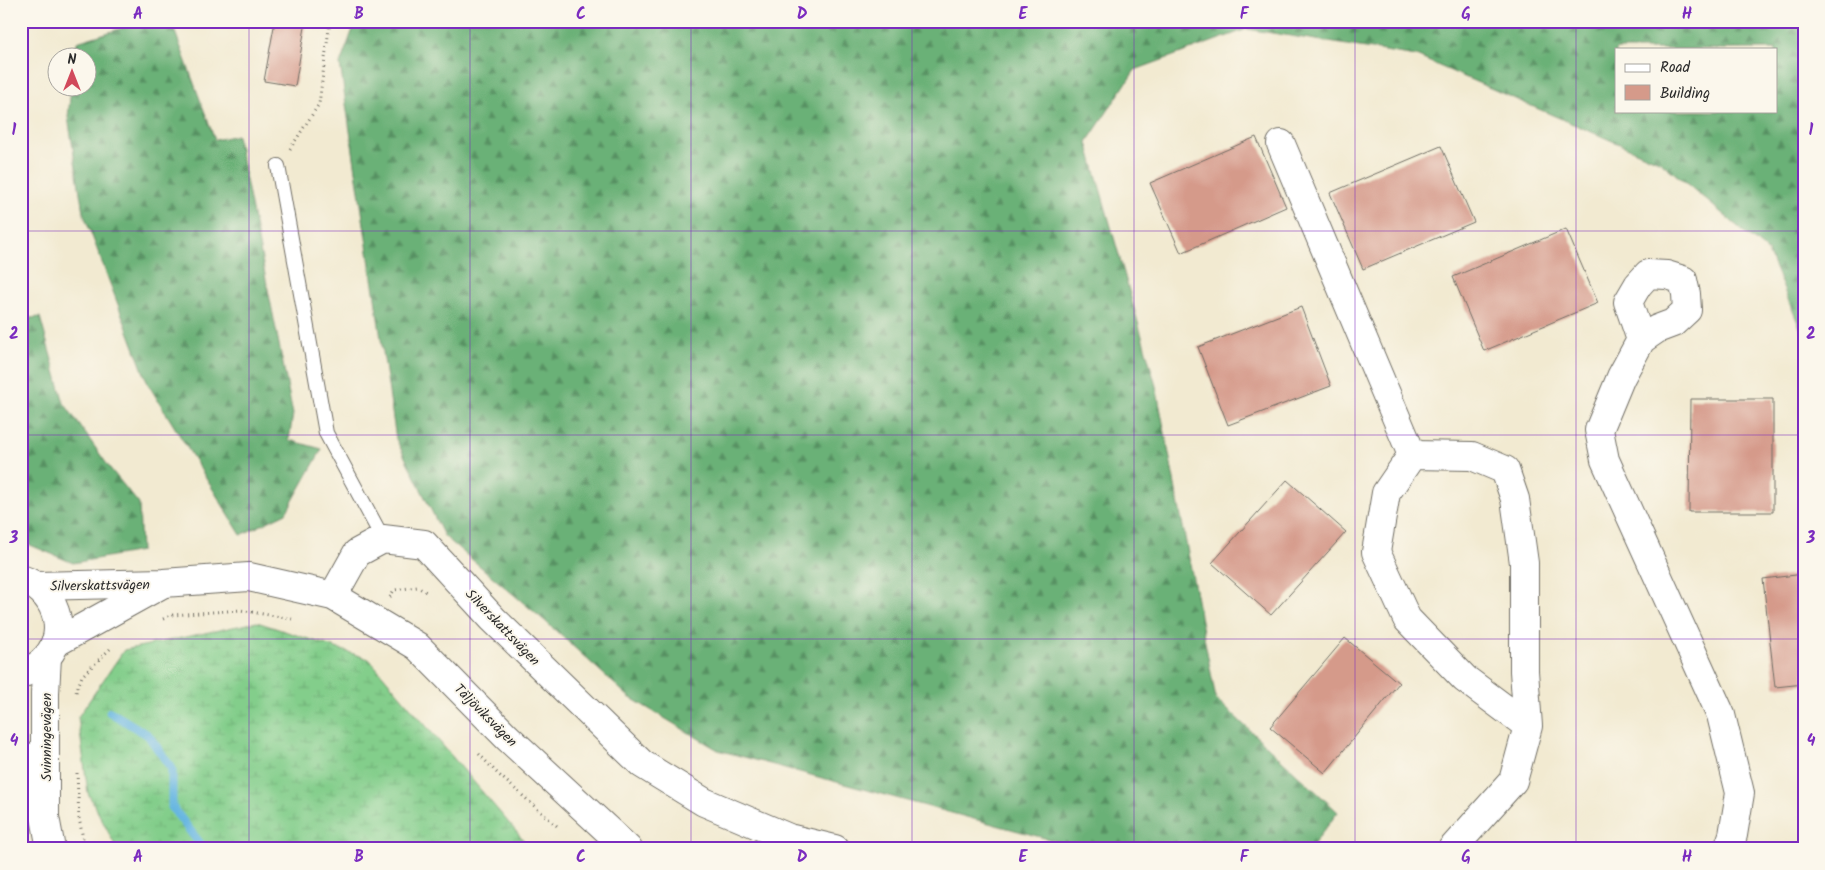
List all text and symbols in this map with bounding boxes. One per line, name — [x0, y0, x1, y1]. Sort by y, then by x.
text: A — [133, 2, 143, 27]
text: B — [354, 2, 364, 27]
text: C — [576, 2, 586, 27]
text: D — [797, 2, 808, 27]
text: E — [1019, 2, 1029, 27]
text: F — [1240, 2, 1250, 27]
text: G — [1461, 2, 1471, 27]
text: H — [1682, 2, 1692, 27]
north arrow — [48, 48, 98, 98]
legend — [1615, 48, 1778, 112]
text: N — [68, 49, 77, 71]
text: Road — [1660, 56, 1691, 80]
text: Building — [1660, 82, 1710, 106]
text: 1 — [12, 118, 17, 143]
text: 1 — [1809, 118, 1814, 143]
text: 2 — [9, 322, 19, 347]
text: 2 — [1806, 322, 1816, 347]
text: 3 — [9, 526, 19, 551]
text: 3 — [1806, 526, 1816, 551]
street label: Silverskattsvägen — [50, 574, 150, 598]
street label: Silverskattsvägen — [460, 584, 545, 671]
street label: Täljöviksvägen — [448, 679, 522, 753]
street label: Svinningevägen — [36, 693, 58, 781]
text: 4 — [10, 729, 19, 754]
text: 4 — [1807, 729, 1816, 754]
text: A — [133, 845, 143, 870]
text: B — [354, 845, 364, 870]
text: C — [576, 845, 586, 870]
text: D — [797, 845, 808, 870]
text: E — [1019, 845, 1029, 870]
text: F — [1240, 845, 1250, 870]
text: G — [1461, 845, 1471, 870]
text: H — [1682, 845, 1692, 870]

